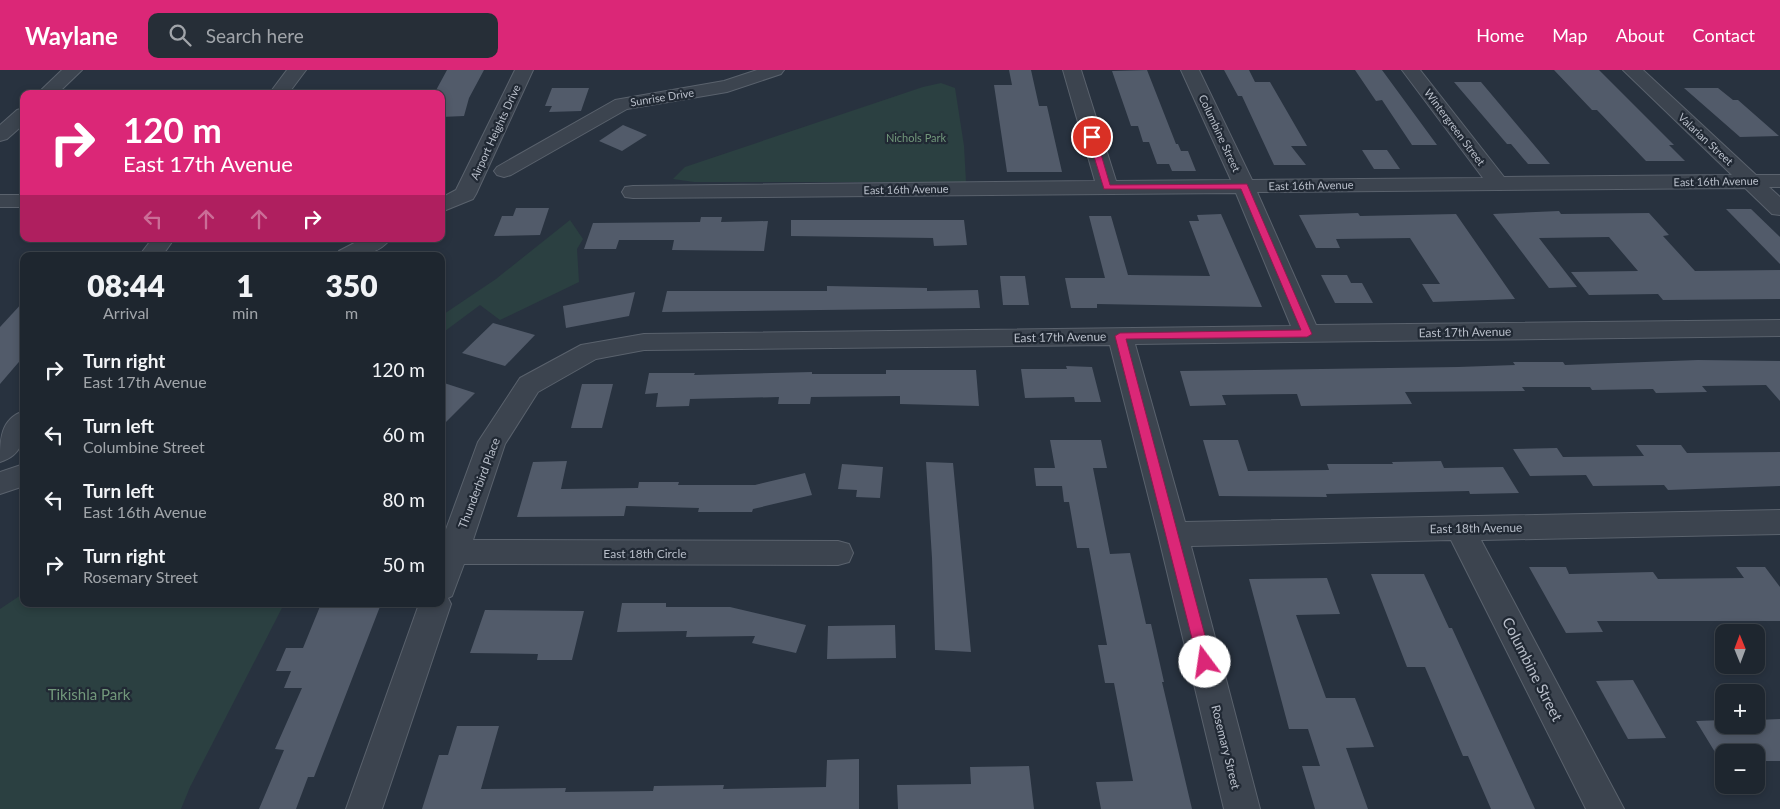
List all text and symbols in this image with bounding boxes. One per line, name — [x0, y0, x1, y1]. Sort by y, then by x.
search box — [148, 13, 498, 58]
text: Waylane — [25, 21, 118, 50]
icon: search — [166, 21, 194, 49]
text: Search here — [206, 24, 304, 47]
text: Home — [1476, 24, 1524, 46]
text: Map — [1552, 24, 1588, 46]
text: About — [1616, 24, 1665, 46]
text: Contact — [1693, 24, 1755, 46]
street label: Airport Heights Drive — [467, 82, 523, 182]
street label: Sunrise Drive — [629, 86, 695, 108]
street label: Wintergreen Street — [1422, 86, 1488, 168]
street label: Columbine Street — [1196, 92, 1244, 174]
text: 120 m — [123, 108, 222, 150]
icon: right — [40, 110, 105, 175]
street label: Valarian Street — [1676, 110, 1736, 168]
pin — [1071, 116, 1113, 158]
icon: arrive — [1078, 123, 1106, 151]
park label: Nichols Park — [886, 131, 947, 144]
text: East 17th Avenue — [123, 150, 293, 177]
street label: East 16th Avenue — [1673, 174, 1759, 188]
street label: East 16th Avenue — [1268, 178, 1354, 192]
street label: East 16th Avenue — [863, 182, 949, 196]
icon: left — [139, 205, 167, 233]
icon: ahead — [192, 205, 220, 233]
icon: ahead — [245, 205, 273, 233]
icon: right — [298, 205, 326, 233]
text: 08:44 — [87, 267, 165, 303]
text: 1 — [236, 267, 254, 303]
text: 350 — [325, 267, 378, 303]
text: Arrival — [103, 303, 149, 322]
text: min — [232, 303, 258, 322]
text: m — [345, 303, 358, 322]
street label: East 17th Avenue — [1419, 324, 1511, 340]
street label: East 17th Avenue — [1014, 329, 1106, 345]
text: Turn right — [83, 349, 165, 372]
icon: right — [40, 356, 68, 384]
text: 120 m — [371, 358, 425, 381]
text: East 17th Avenue — [83, 372, 207, 391]
text: Turn left — [83, 414, 154, 437]
icon: left — [40, 421, 68, 449]
text: 60 m — [382, 423, 425, 446]
street label: Thunderbird Place — [455, 436, 503, 530]
text: Columbine Street — [83, 437, 205, 456]
text: Turn left — [83, 479, 154, 502]
icon: left — [40, 486, 68, 514]
text: 80 m — [382, 488, 425, 511]
text: East 16th Avenue — [83, 502, 207, 521]
street label: East 18th Avenue — [1430, 520, 1522, 536]
text: Turn right — [83, 544, 165, 567]
street label: East 18th Circle — [603, 546, 687, 561]
icon: right — [40, 551, 68, 579]
text: 50 m — [382, 553, 425, 576]
text: Rosemary Street — [83, 567, 198, 586]
street label: Columbine Street — [1499, 614, 1567, 725]
north arrow — [1715, 624, 1765, 674]
map controls — [1715, 624, 1765, 794]
position arrow — [1178, 635, 1230, 687]
button: + — [1715, 684, 1765, 734]
park label: Tikishla Park — [48, 685, 131, 703]
street label: Rosemary Street — [1208, 703, 1244, 791]
button: − — [1715, 744, 1765, 794]

